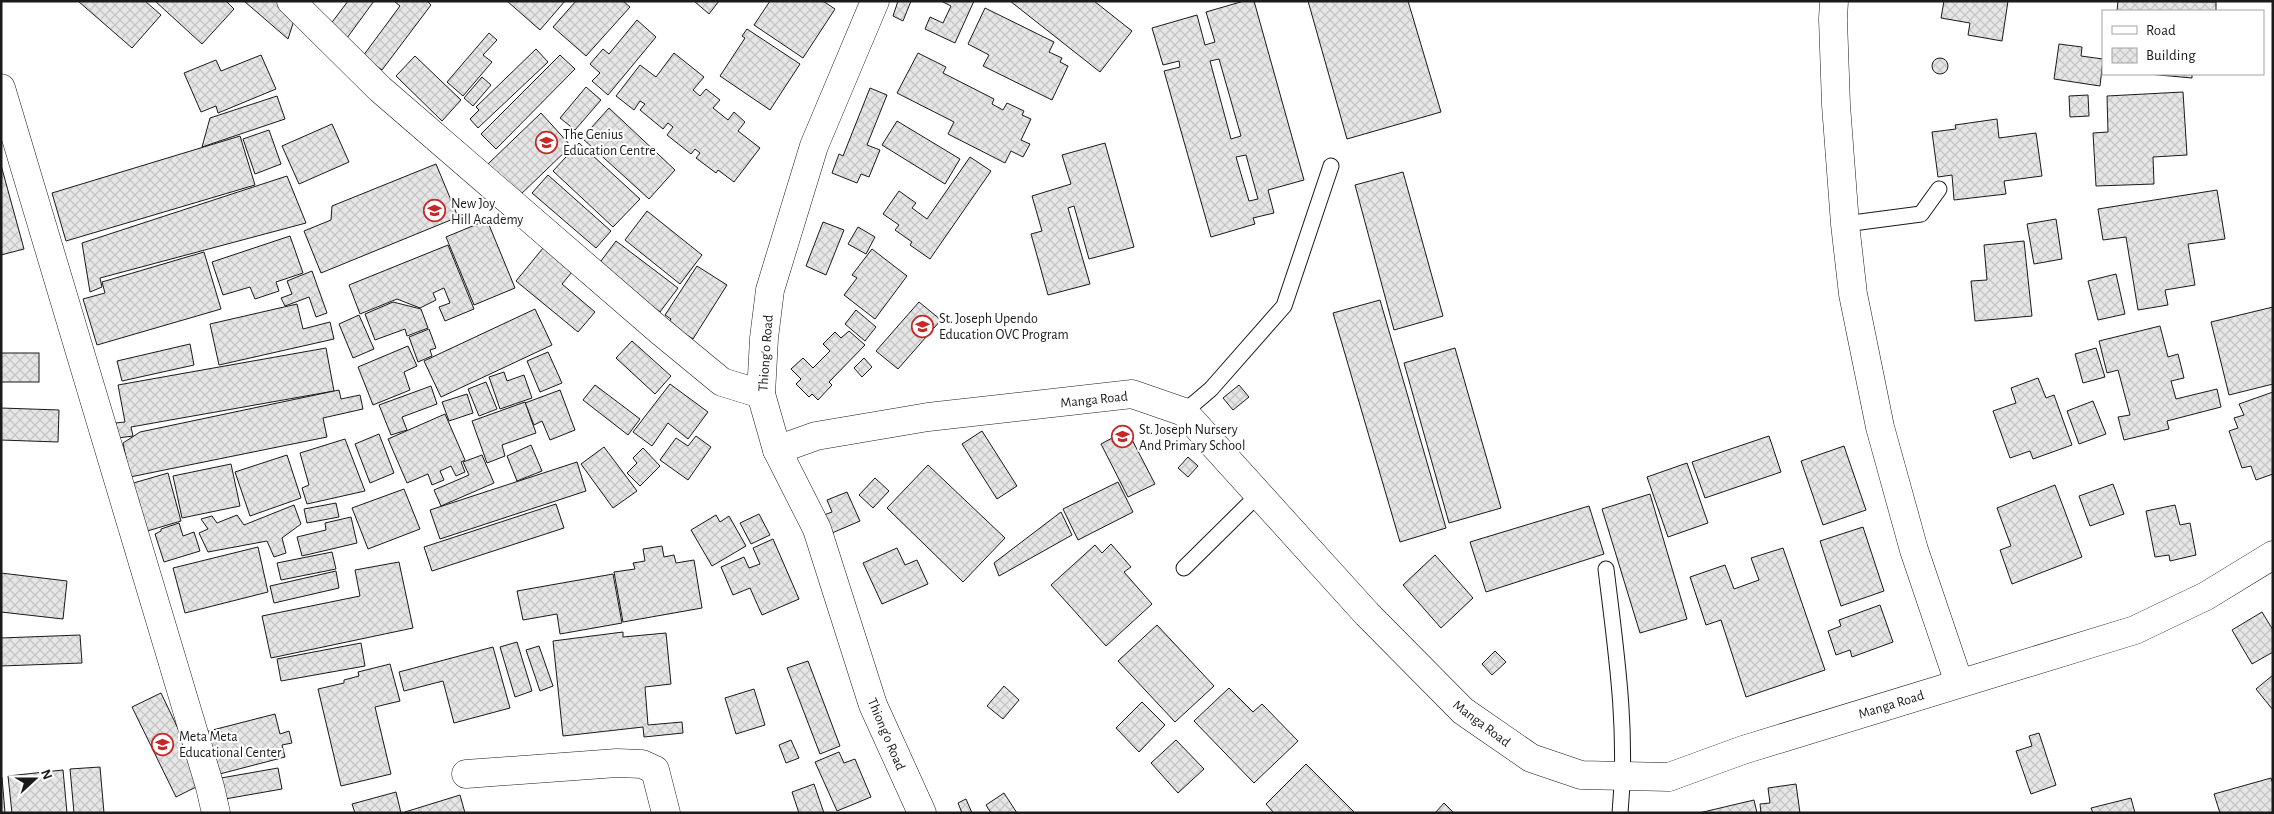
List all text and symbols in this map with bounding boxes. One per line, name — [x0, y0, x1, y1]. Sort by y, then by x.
legend — [2102, 10, 2264, 75]
text: Road — [2146, 23, 2176, 38]
text: Building — [2146, 48, 2196, 63]
place label: The Genius Education Centre — [563, 128, 656, 158]
school or university icon: The Genius Education Centre — [535, 130, 559, 154]
place label: New Joy Hill Academy — [451, 197, 523, 227]
school or university icon: New Joy Hill Academy — [423, 199, 447, 223]
place label: St. Joseph Upendo Education OVC Program — [939, 312, 1069, 342]
street label: Thiong'o Road — [756, 314, 776, 392]
school or university icon: St. Joseph Upendo Education OVC Program — [911, 314, 935, 338]
street label: Manga Road — [1060, 389, 1129, 410]
place label: St. Joseph Nursery And Primary School — [1139, 423, 1245, 453]
school or university icon: St. Joseph Nursery And Primary School — [1111, 425, 1135, 449]
street label: Manga Road — [1857, 688, 1926, 722]
street label: Thiong'o Road — [865, 696, 908, 772]
street label: Manga Road — [1450, 698, 1513, 750]
place label: Meta Meta Educational Center — [179, 730, 282, 760]
school or university icon: Meta Meta Educational Center — [151, 732, 175, 756]
north arrow — [10, 754, 60, 804]
text: N — [38, 768, 54, 782]

